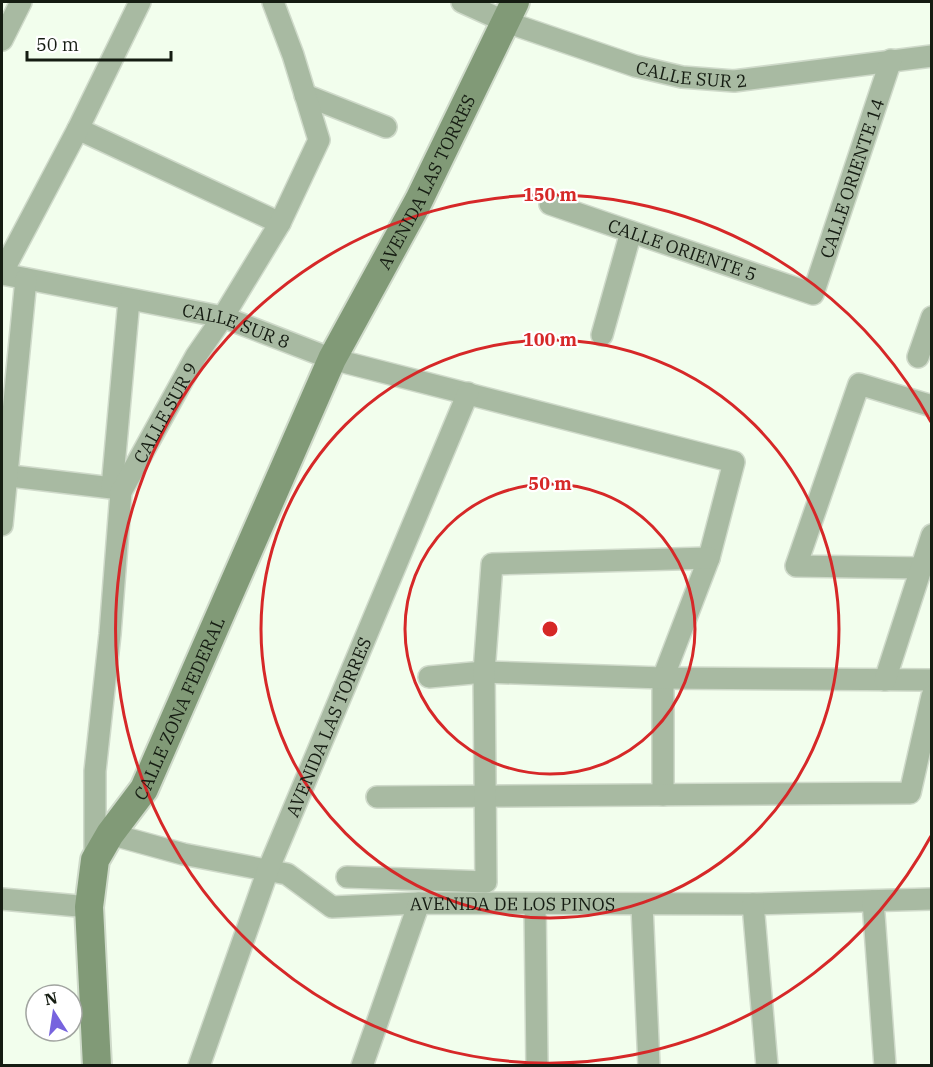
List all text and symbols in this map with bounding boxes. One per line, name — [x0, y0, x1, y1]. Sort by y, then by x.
scale bar — [27, 24, 171, 62]
text: 50 m — [36, 33, 79, 56]
street label: CALLE SUR 2 — [634, 55, 748, 93]
street label: AVENIDA LAS TORRES — [372, 91, 480, 273]
street label: CALLE ORIENTE 14 — [814, 95, 889, 261]
text: 150 m — [523, 183, 578, 206]
street label: CALLE ORIENTE 5 — [605, 213, 760, 285]
street label: CALLE SUR 8 — [180, 298, 293, 353]
text: 100 m — [523, 328, 578, 351]
street label: CALLE SUR 9 — [128, 358, 202, 467]
text: 50 m — [528, 472, 572, 495]
street label: CALLE ZONA FEDERAL — [128, 613, 229, 805]
centre of rings — [540, 619, 560, 639]
street label: AVENIDA LAS TORRES — [280, 633, 376, 820]
street label: AVENIDA DE LOS PINOS — [409, 891, 615, 915]
north arrow — [24, 983, 84, 1043]
text: N — [43, 987, 59, 1009]

